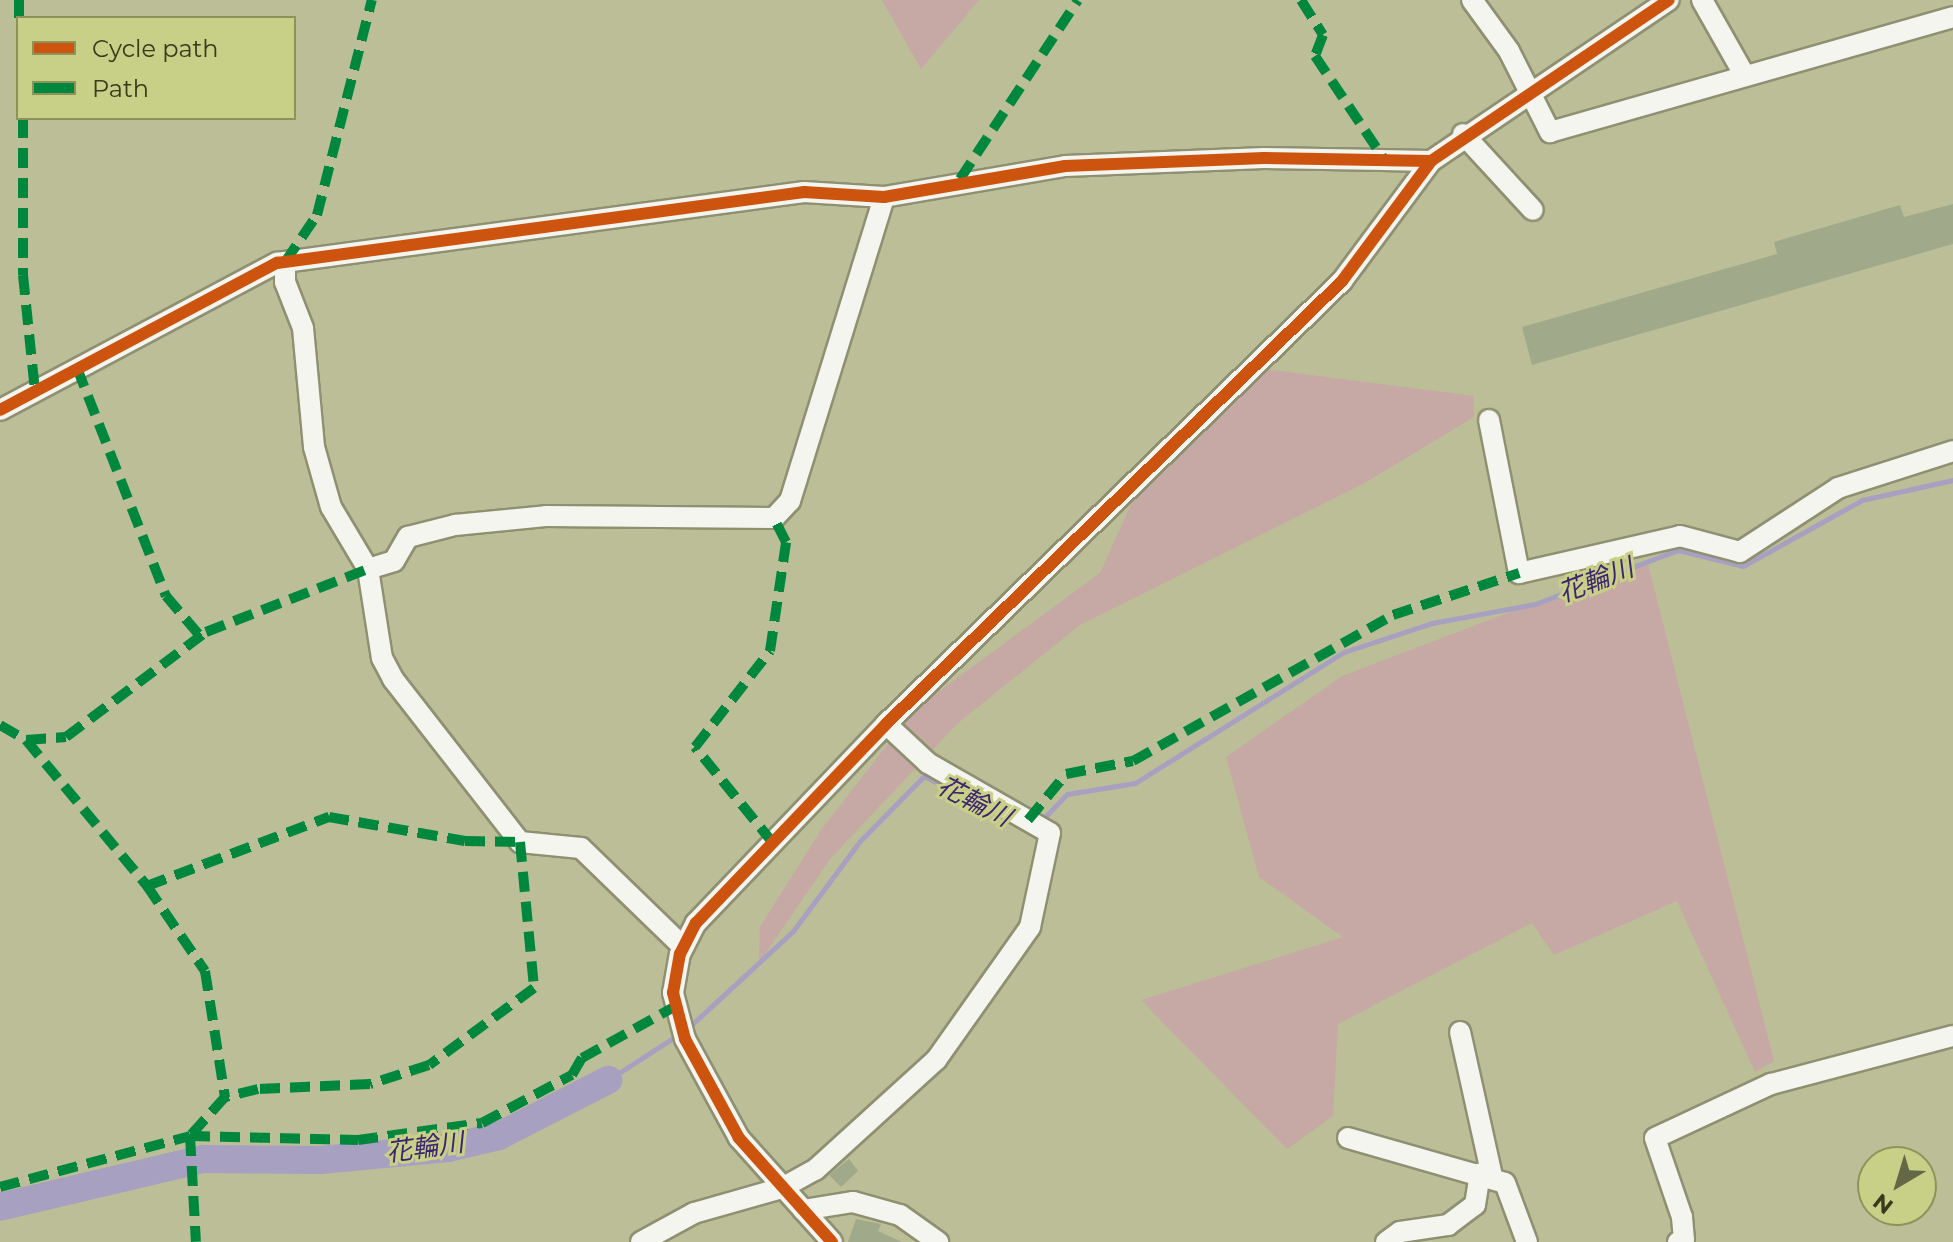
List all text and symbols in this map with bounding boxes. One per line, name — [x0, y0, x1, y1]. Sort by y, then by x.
legend — [16, 16, 296, 120]
text: Cycle path — [92, 34, 219, 63]
text: Path — [92, 74, 149, 103]
water label: 花輪川 — [1554, 552, 1638, 610]
water label: 花輪川 — [932, 770, 1016, 834]
water label: 花輪川 — [384, 1127, 466, 1169]
north arrow — [1857, 1146, 1937, 1226]
text: N — [1868, 1188, 1898, 1220]

